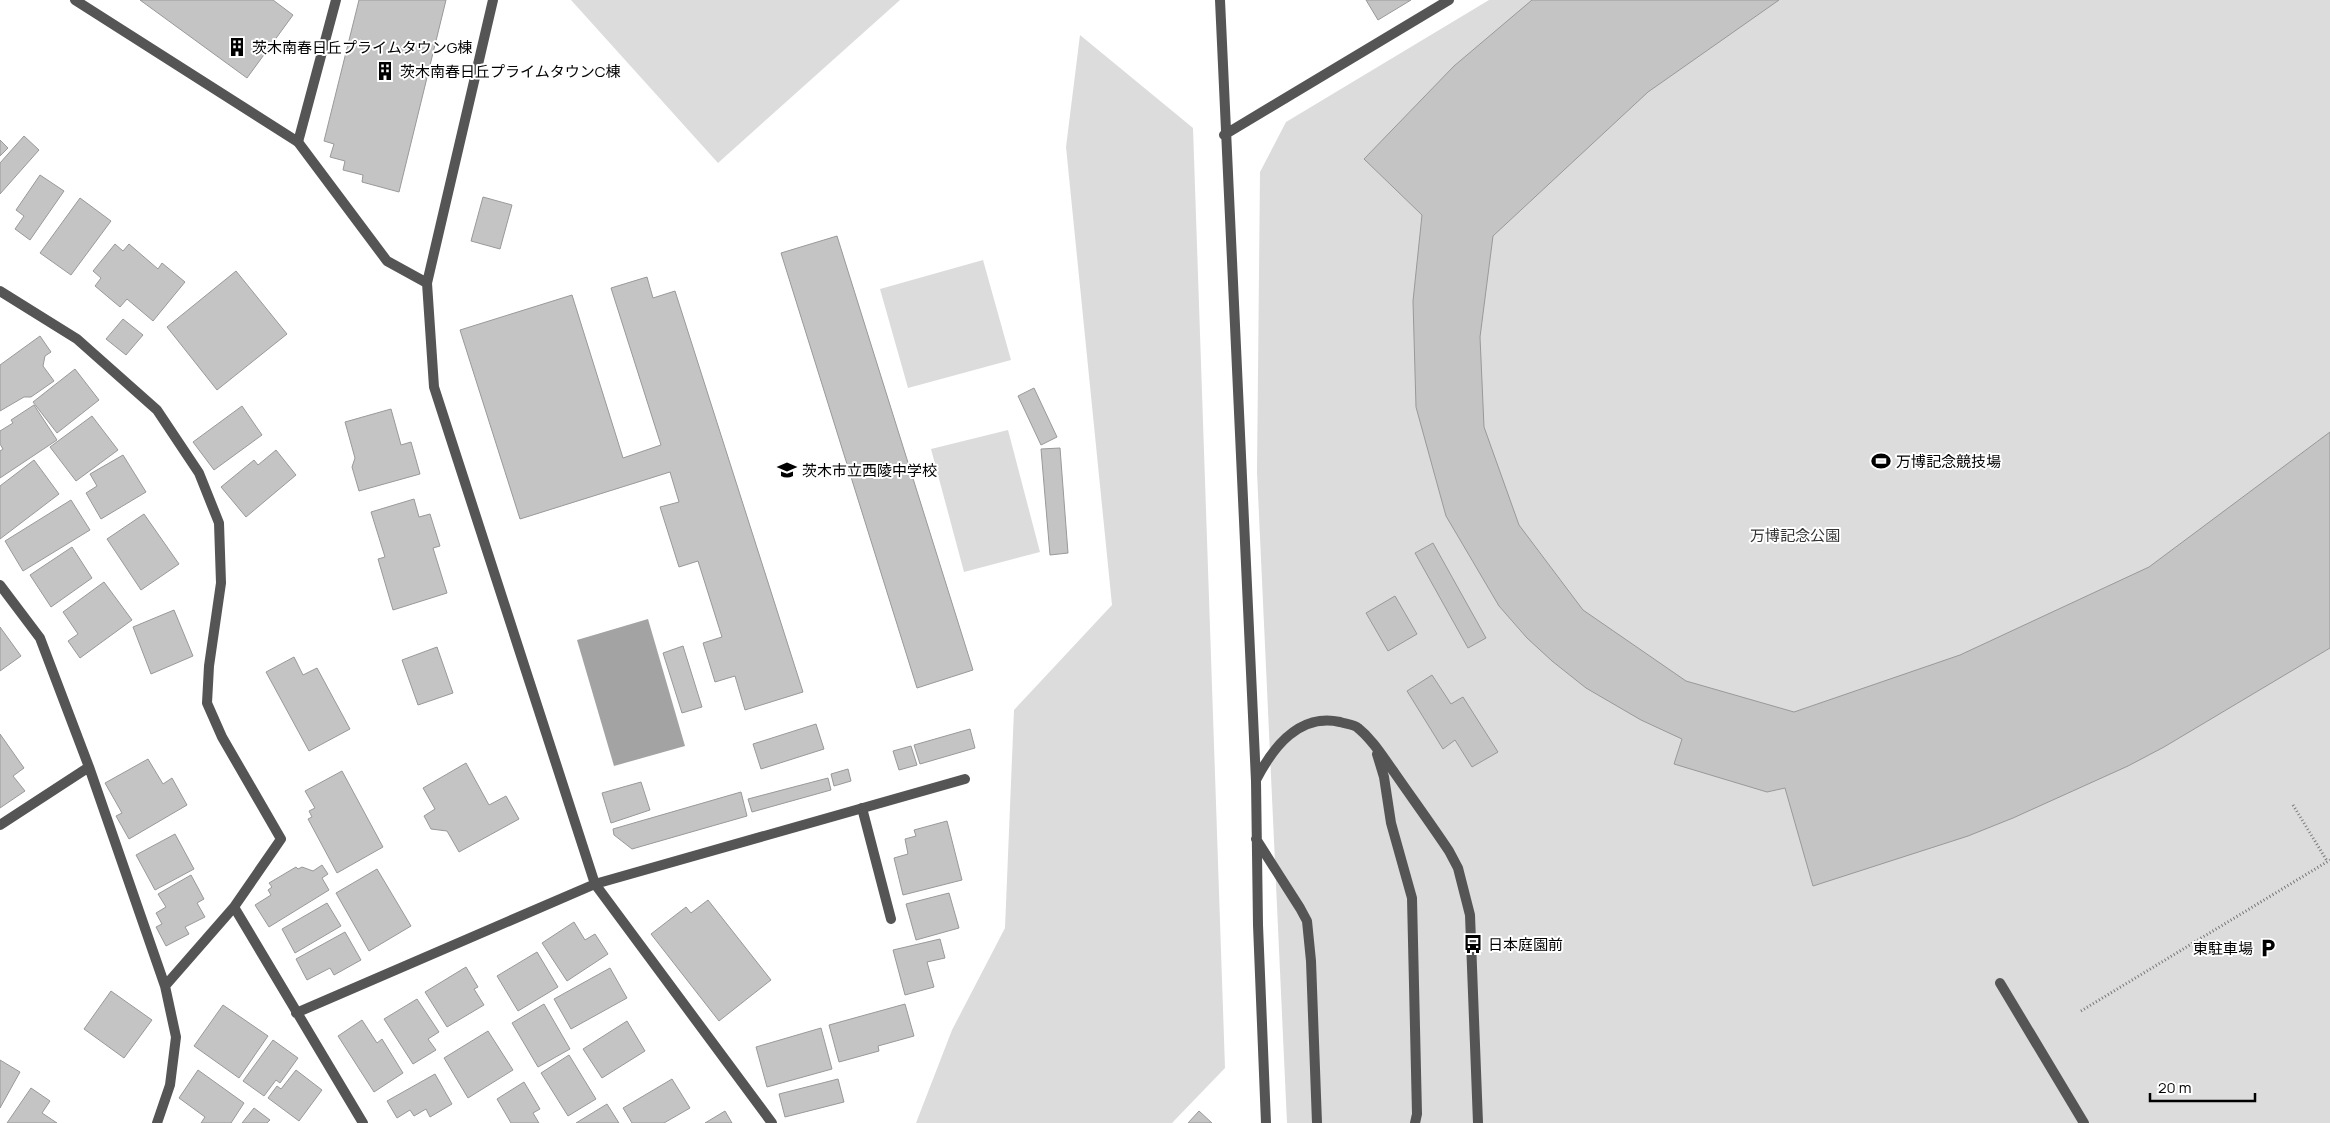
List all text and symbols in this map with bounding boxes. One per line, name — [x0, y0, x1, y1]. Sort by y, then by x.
building icon: 茨木南春日丘プライムタウンG棟 — [226, 36, 248, 58]
place label: 茨木南春日丘プライムタウンG棟 — [252, 37, 472, 58]
building icon: 茨木南春日丘プライムタウンC棟 — [374, 60, 396, 82]
place label: 茨木南春日丘プライムタウンC棟 — [400, 61, 620, 82]
sports icon: 万博記念競技場 — [1870, 450, 1892, 472]
place label: 万博記念競技場 — [1896, 451, 2001, 472]
school or university icon: 茨木市立西陵中学校 — [776, 459, 798, 481]
place label: 茨木市立西陵中学校 — [802, 460, 937, 481]
park label: 万博記念公園 — [1750, 525, 1840, 546]
bus stop icon: 日本庭園前 — [1462, 933, 1484, 955]
place label: 日本庭園前 — [1488, 934, 1563, 955]
parking icon: 東駐車場 — [2257, 937, 2279, 959]
place label: 東駐車場 — [2193, 938, 2253, 959]
scale bar — [2150, 1070, 2255, 1102]
text: 20 m — [2158, 1077, 2191, 1098]

